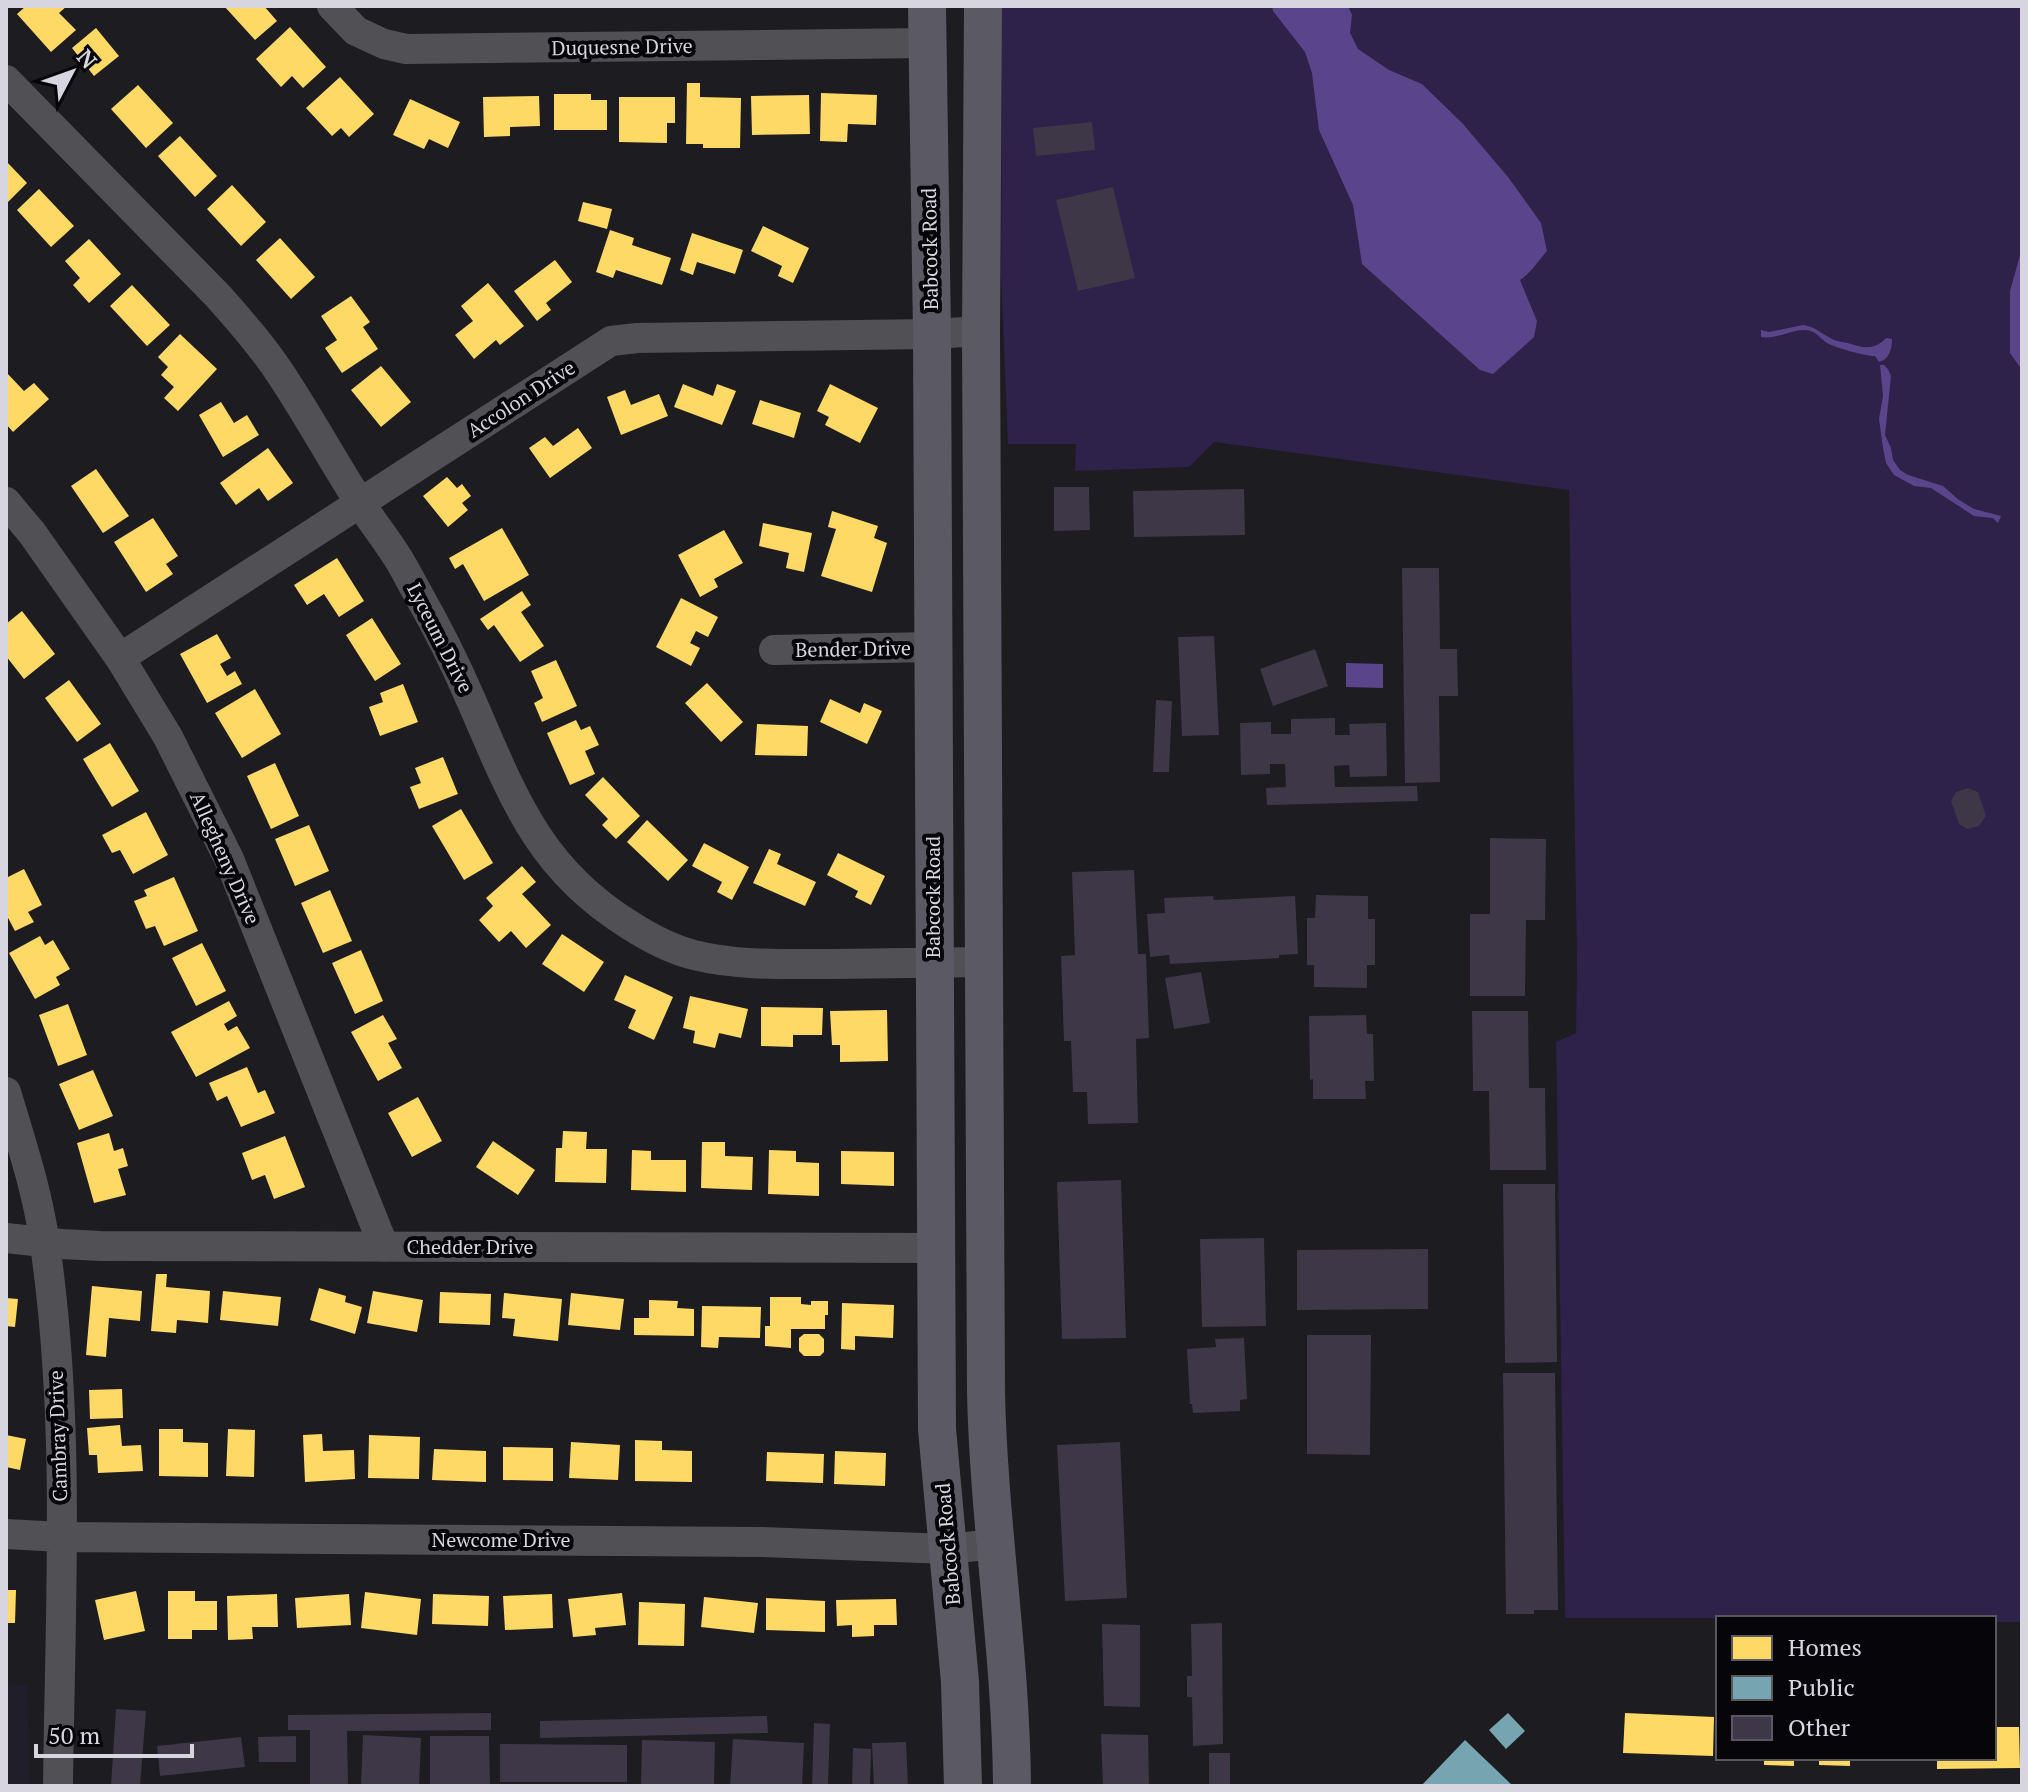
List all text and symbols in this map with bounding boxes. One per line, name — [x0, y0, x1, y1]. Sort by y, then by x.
north arrow — [32, 32, 112, 112]
street label: Duquesne Drive — [551, 32, 693, 61]
text: N — [71, 43, 104, 75]
street label: Babcock Road — [915, 188, 944, 310]
street label: Accolon Drive — [462, 354, 580, 444]
street label: Lyceum Drive — [401, 578, 480, 697]
street label: Bender Drive — [795, 634, 911, 663]
street label: Allegheny Drive — [184, 787, 267, 928]
street label: Babcock Road — [919, 836, 946, 958]
street label: Chedder Drive — [406, 1233, 534, 1260]
street label: Cambray Drive — [42, 1370, 73, 1502]
street label: Babcock Road — [929, 1482, 966, 1606]
street label: Newcome Drive — [432, 1526, 570, 1553]
legend — [1716, 1616, 1996, 1760]
text: Homes — [1788, 1631, 1862, 1663]
text: Public — [1788, 1671, 1855, 1703]
scale bar — [36, 1708, 192, 1758]
text: Other — [1788, 1711, 1851, 1743]
text: 50 m — [48, 1719, 100, 1751]

